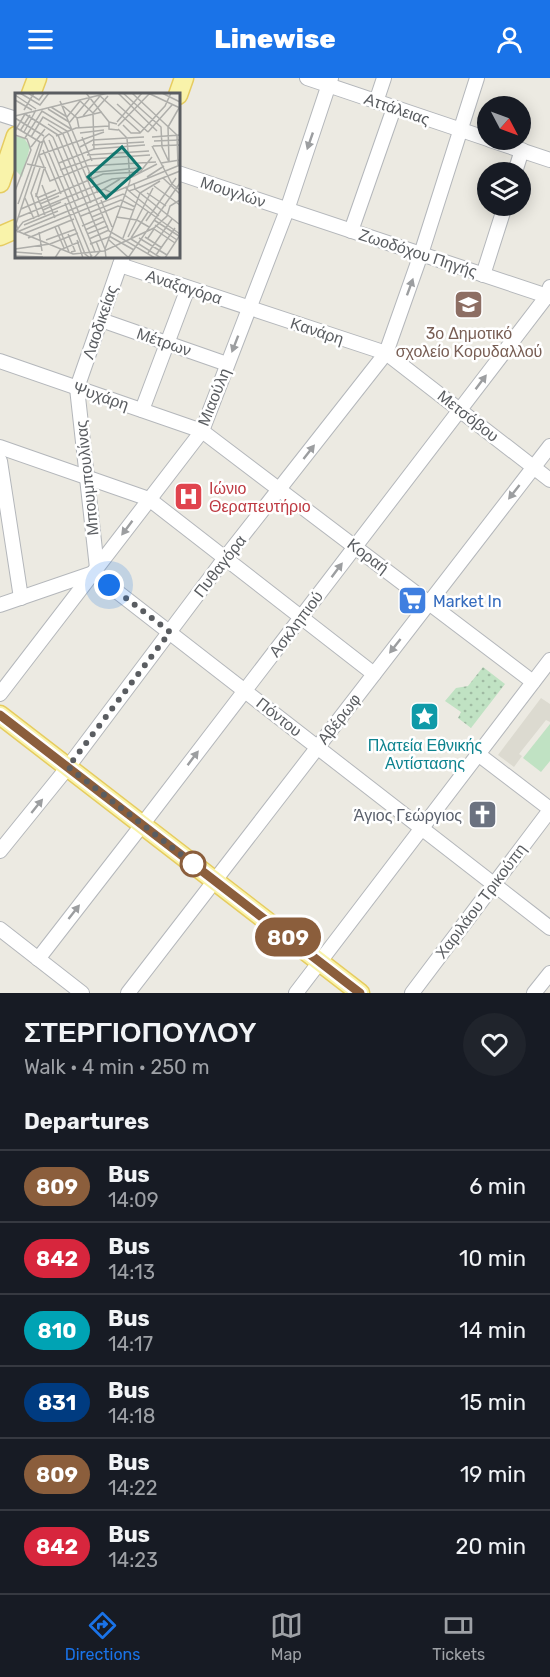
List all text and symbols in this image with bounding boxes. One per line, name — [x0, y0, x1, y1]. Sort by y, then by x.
icon: menu — [24, 23, 57, 56]
text: Linewise — [214, 23, 336, 55]
icon: person — [493, 23, 526, 56]
street label: Αττάλειας — [362, 89, 433, 129]
inset map — [15, 93, 180, 258]
north arrow — [477, 96, 531, 150]
map controls — [477, 96, 531, 216]
one-way arrow — [305, 132, 314, 150]
button: layers — [477, 162, 531, 216]
street label: Μουγλών — [198, 173, 268, 211]
street label: Ζωοδόχου Πηγής — [357, 225, 480, 281]
street label: Αναξαγόρα — [144, 266, 224, 308]
one-way arrow — [405, 278, 415, 296]
street label: Λαοδικείας — [78, 282, 122, 361]
school or university icon: 3ο Δημοτικό σχολείο Κορυδαλλού — [453, 289, 485, 321]
street label: Κανάρη — [288, 313, 346, 349]
street label: Μέτρων — [134, 324, 194, 360]
place label: 3ο Δημοτικό σχολείο Κορυδαλλού — [396, 324, 542, 361]
one-way arrow — [230, 335, 240, 353]
street label: Μιαούλη — [194, 365, 234, 429]
one-way arrow — [475, 374, 488, 390]
street label: Ψυχάρη — [71, 378, 131, 414]
street label: Μετσόβου — [434, 386, 502, 446]
street label: Μπουμπουλίνας — [71, 419, 103, 537]
one-way arrow — [303, 444, 315, 459]
place label: Ιώνιο Θεραπευτήριο — [209, 479, 311, 516]
hospital icon: Ιώνιο Θεραπευτήριο — [172, 481, 204, 513]
one-way arrow — [508, 484, 521, 500]
one-way arrow — [122, 521, 134, 536]
street label: Πυθαγόρα — [190, 531, 250, 601]
street label: Κοραή — [344, 534, 392, 578]
one-way arrow — [331, 562, 344, 578]
your location — [94, 570, 124, 600]
supermarket icon: Market In — [396, 585, 428, 617]
street label: Ασκληπιού — [265, 587, 327, 661]
place label: Market In — [433, 592, 502, 611]
one-way arrow — [390, 639, 402, 654]
street label: Αβέρωφ — [313, 690, 365, 748]
street label: Πόντου — [253, 693, 305, 741]
place icon: Πλατεία Εθνικής Αντίστασης — [409, 701, 441, 733]
place label: Πλατεία Εθνικής Αντίστασης — [368, 736, 483, 773]
one-way arrow — [187, 751, 199, 766]
one-way arrow — [30, 798, 43, 814]
church icon: Άγιος Γεώργιος — [467, 799, 499, 831]
place label: Άγιος Γεώργιος — [354, 806, 462, 825]
street label: Χαριλάου Τρικούπη — [432, 840, 530, 962]
unlabelled marker — [180, 851, 206, 877]
one-way arrow — [67, 905, 79, 920]
line badge: 809 — [254, 918, 322, 956]
text: 809 — [267, 925, 309, 950]
button: heart — [463, 1013, 526, 1076]
text: ΣΤΕΡΓΙΟΠΟΥΛΟΥ — [24, 1016, 257, 1049]
text: Walk · 4 min · 250 m — [24, 1055, 209, 1079]
text: Departures — [24, 1108, 149, 1135]
text: Bus — [108, 1161, 150, 1188]
text: 6 min — [469, 1173, 526, 1200]
text: 809 — [36, 1174, 78, 1199]
text: 14:09 — [108, 1188, 159, 1212]
text: Bus — [108, 1233, 150, 1260]
text: 10 min — [459, 1245, 526, 1272]
text: 842 — [36, 1246, 78, 1271]
text: 14:13 — [108, 1260, 155, 1284]
text: Bus — [108, 1305, 150, 1332]
text: 14 min — [459, 1317, 526, 1344]
text: 810 — [38, 1318, 76, 1343]
text: 14:17 — [108, 1332, 153, 1356]
text: Bus — [108, 1377, 150, 1404]
text: 15 min — [460, 1389, 526, 1416]
text: 831 — [38, 1390, 76, 1415]
text: 14:18 — [108, 1404, 155, 1428]
text: Bus — [108, 1449, 150, 1476]
text: 19 min — [460, 1461, 526, 1488]
text: 809 — [36, 1462, 78, 1487]
text: 14:22 — [108, 1476, 158, 1500]
text: Bus — [108, 1521, 150, 1548]
text: 20 min — [456, 1533, 526, 1560]
text: 842 — [36, 1534, 78, 1559]
text: 14:23 — [108, 1548, 158, 1572]
tab: Directions — [65, 1609, 140, 1664]
tab: Map — [270, 1609, 303, 1664]
tab: Tickets — [432, 1609, 485, 1664]

